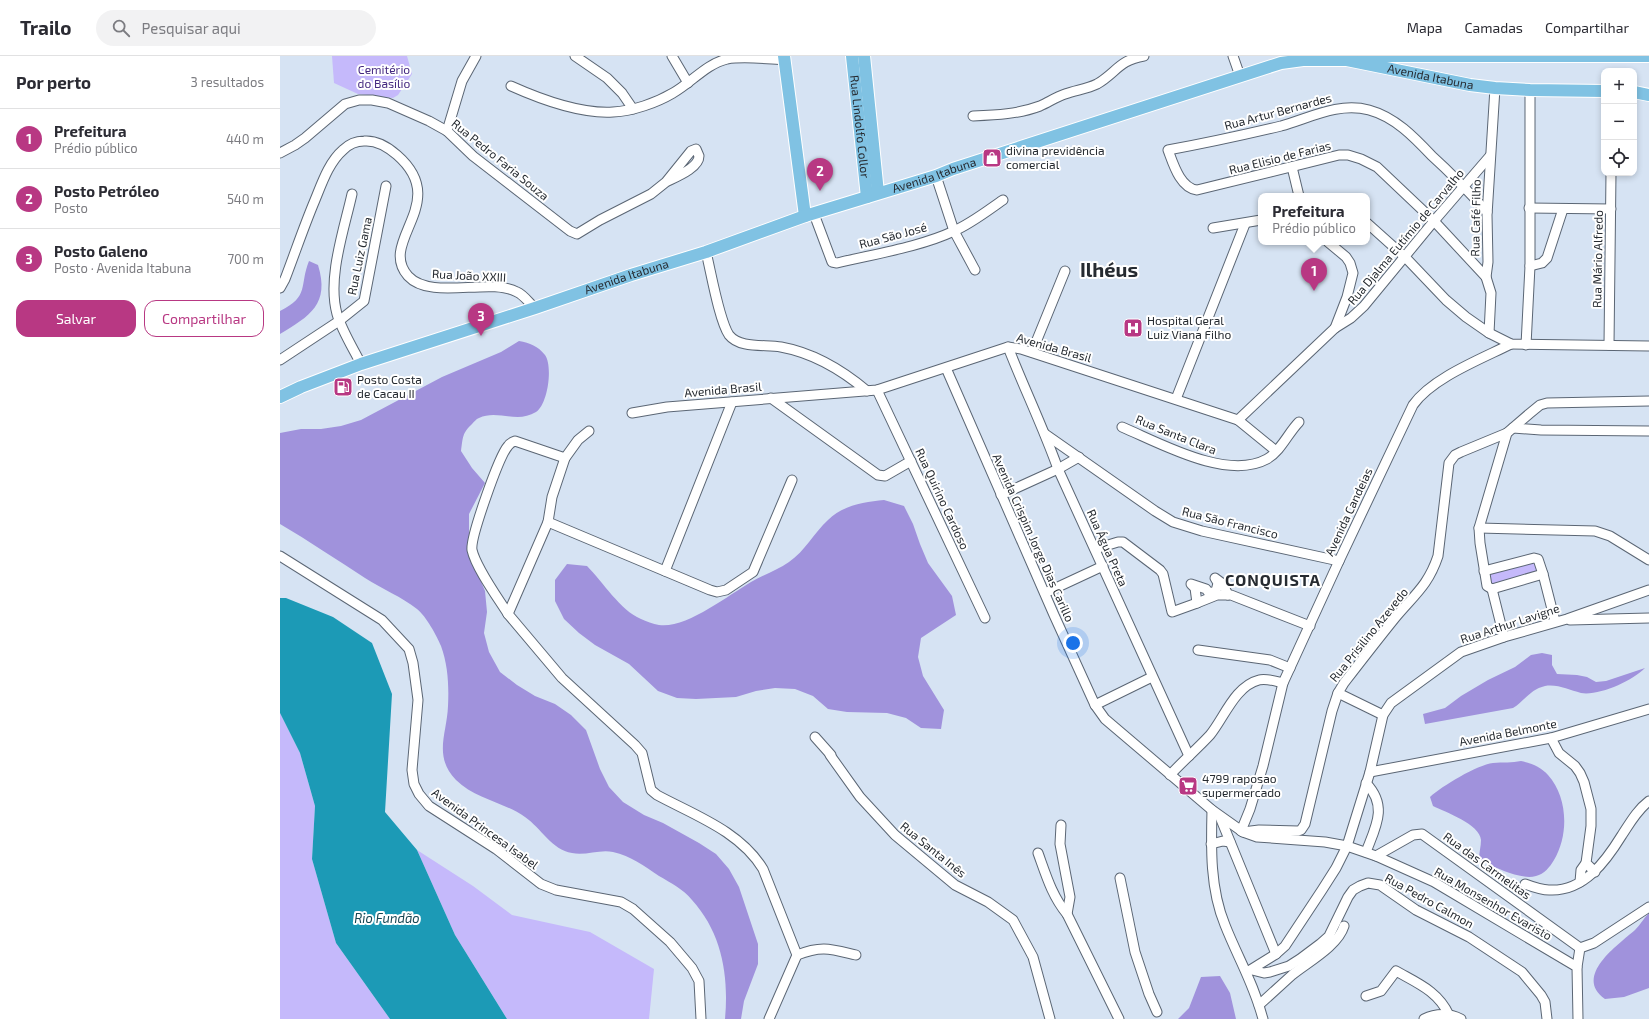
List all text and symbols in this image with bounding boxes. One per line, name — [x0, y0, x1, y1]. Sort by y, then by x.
search box — [96, 10, 376, 46]
text: Trailo — [20, 16, 72, 39]
icon: search — [110, 17, 132, 39]
text: Pesquisar aqui — [142, 19, 241, 37]
text: Mapa — [1407, 19, 1443, 36]
text: Camadas — [1465, 19, 1523, 36]
text: Compartilhar — [1545, 19, 1629, 36]
street label: Avenida Itabuna — [1386, 60, 1474, 91]
park label: Cemitério do Basílio — [358, 62, 411, 90]
map controls — [1601, 68, 1637, 176]
button: + — [1601, 68, 1637, 104]
text: Por perto — [16, 72, 91, 92]
text: 3 resultados — [191, 74, 264, 90]
street label: Rua Lindolfo Collor — [848, 74, 873, 179]
street label: Rua Artur Bernardes — [1223, 90, 1333, 132]
button: − — [1601, 104, 1637, 140]
street label: Rua Pedro Faria Souza — [449, 116, 552, 203]
text: Prefeitura — [54, 122, 127, 140]
text: 1 — [26, 131, 32, 147]
text: 440 m — [226, 131, 264, 147]
street label: Rua Elisio de Farias — [1227, 138, 1332, 176]
text: Prédio público — [54, 140, 138, 156]
button: locate — [1601, 140, 1637, 176]
place label: divina previdência comercial — [1006, 143, 1105, 171]
shop icon: divina previdência comercial — [981, 147, 1003, 169]
street label: Avenida Itabuna — [890, 154, 978, 195]
pin: 2 — [807, 158, 833, 191]
street label: Rua Djalma Eutímio de Carvalho — [1344, 165, 1467, 308]
street label: Rua Café Filho — [1467, 179, 1483, 257]
text: Posto Petróleo — [54, 182, 159, 200]
text: 2 — [25, 191, 33, 207]
text: 540 m — [227, 191, 264, 207]
popup — [1258, 193, 1370, 245]
text: Posto — [54, 200, 88, 216]
text: Prefeitura — [1272, 202, 1345, 220]
street label: Rua Mário Alfredo — [1589, 210, 1605, 308]
street label: Rua Luiz Gama — [344, 215, 374, 296]
street label: Rua São José — [857, 219, 928, 251]
text: Prédio público — [1272, 220, 1356, 236]
text: Posto Galeno — [54, 242, 148, 260]
text: 3 — [25, 251, 33, 267]
text: 700 m — [227, 251, 264, 267]
street label: Avenida Itabuna — [582, 256, 670, 296]
district label: Ilhéus — [1080, 257, 1138, 281]
pin: 1 — [1301, 258, 1327, 291]
text: Posto · Avenida Itabuna — [54, 260, 191, 276]
street label: Rua João XXIII — [432, 266, 507, 284]
button: Salvar — [16, 300, 136, 337]
button: Compartilhar — [144, 300, 264, 337]
pin: 3 — [468, 303, 494, 336]
place label: Hospital Geral Luiz Viana Filho — [1147, 313, 1232, 341]
hospital icon: Hospital Geral Luiz Viana Filho — [1122, 317, 1144, 339]
street label: Avenida Brasil — [1015, 330, 1094, 365]
place label: Posto Costa de Cacau II — [357, 372, 422, 400]
fuel station icon: Posto Costa de Cacau II — [332, 376, 354, 398]
street label: Avenida Brasil — [684, 379, 763, 399]
street label: Rua Santa Clara — [1134, 411, 1219, 457]
street label: Rua Quirino Cardoso — [912, 446, 973, 552]
street label: Avenida Crispim Jorge Dias Carillo — [990, 451, 1078, 624]
street label: Avenida Candeias — [1322, 465, 1375, 558]
street label: Rua São Francisco — [1181, 503, 1280, 541]
street label: Rua Água Preta — [1085, 507, 1131, 588]
district label: CONQUISTA — [1225, 570, 1321, 590]
street label: Rua Prisilino Azevedo — [1326, 585, 1410, 684]
street label: Rua Arthur Lavigne — [1458, 600, 1561, 646]
your location — [1063, 633, 1083, 653]
street label: Avenida Belmonte — [1458, 716, 1558, 748]
place label: 4799 raposao supermercado — [1202, 771, 1281, 799]
supermarket icon: 4799 raposao supermercado — [1177, 775, 1199, 797]
street label: Avenida Princesa Isabel — [430, 785, 542, 872]
street label: Rua Santa Inês — [898, 819, 969, 880]
street label: Rua das Carmelitas — [1441, 829, 1534, 902]
street label: Rua Monsenhor Evaristo — [1432, 864, 1555, 943]
street label: Rua Pedro Calmon — [1383, 870, 1476, 930]
water label: Rio Fundão — [354, 910, 420, 926]

